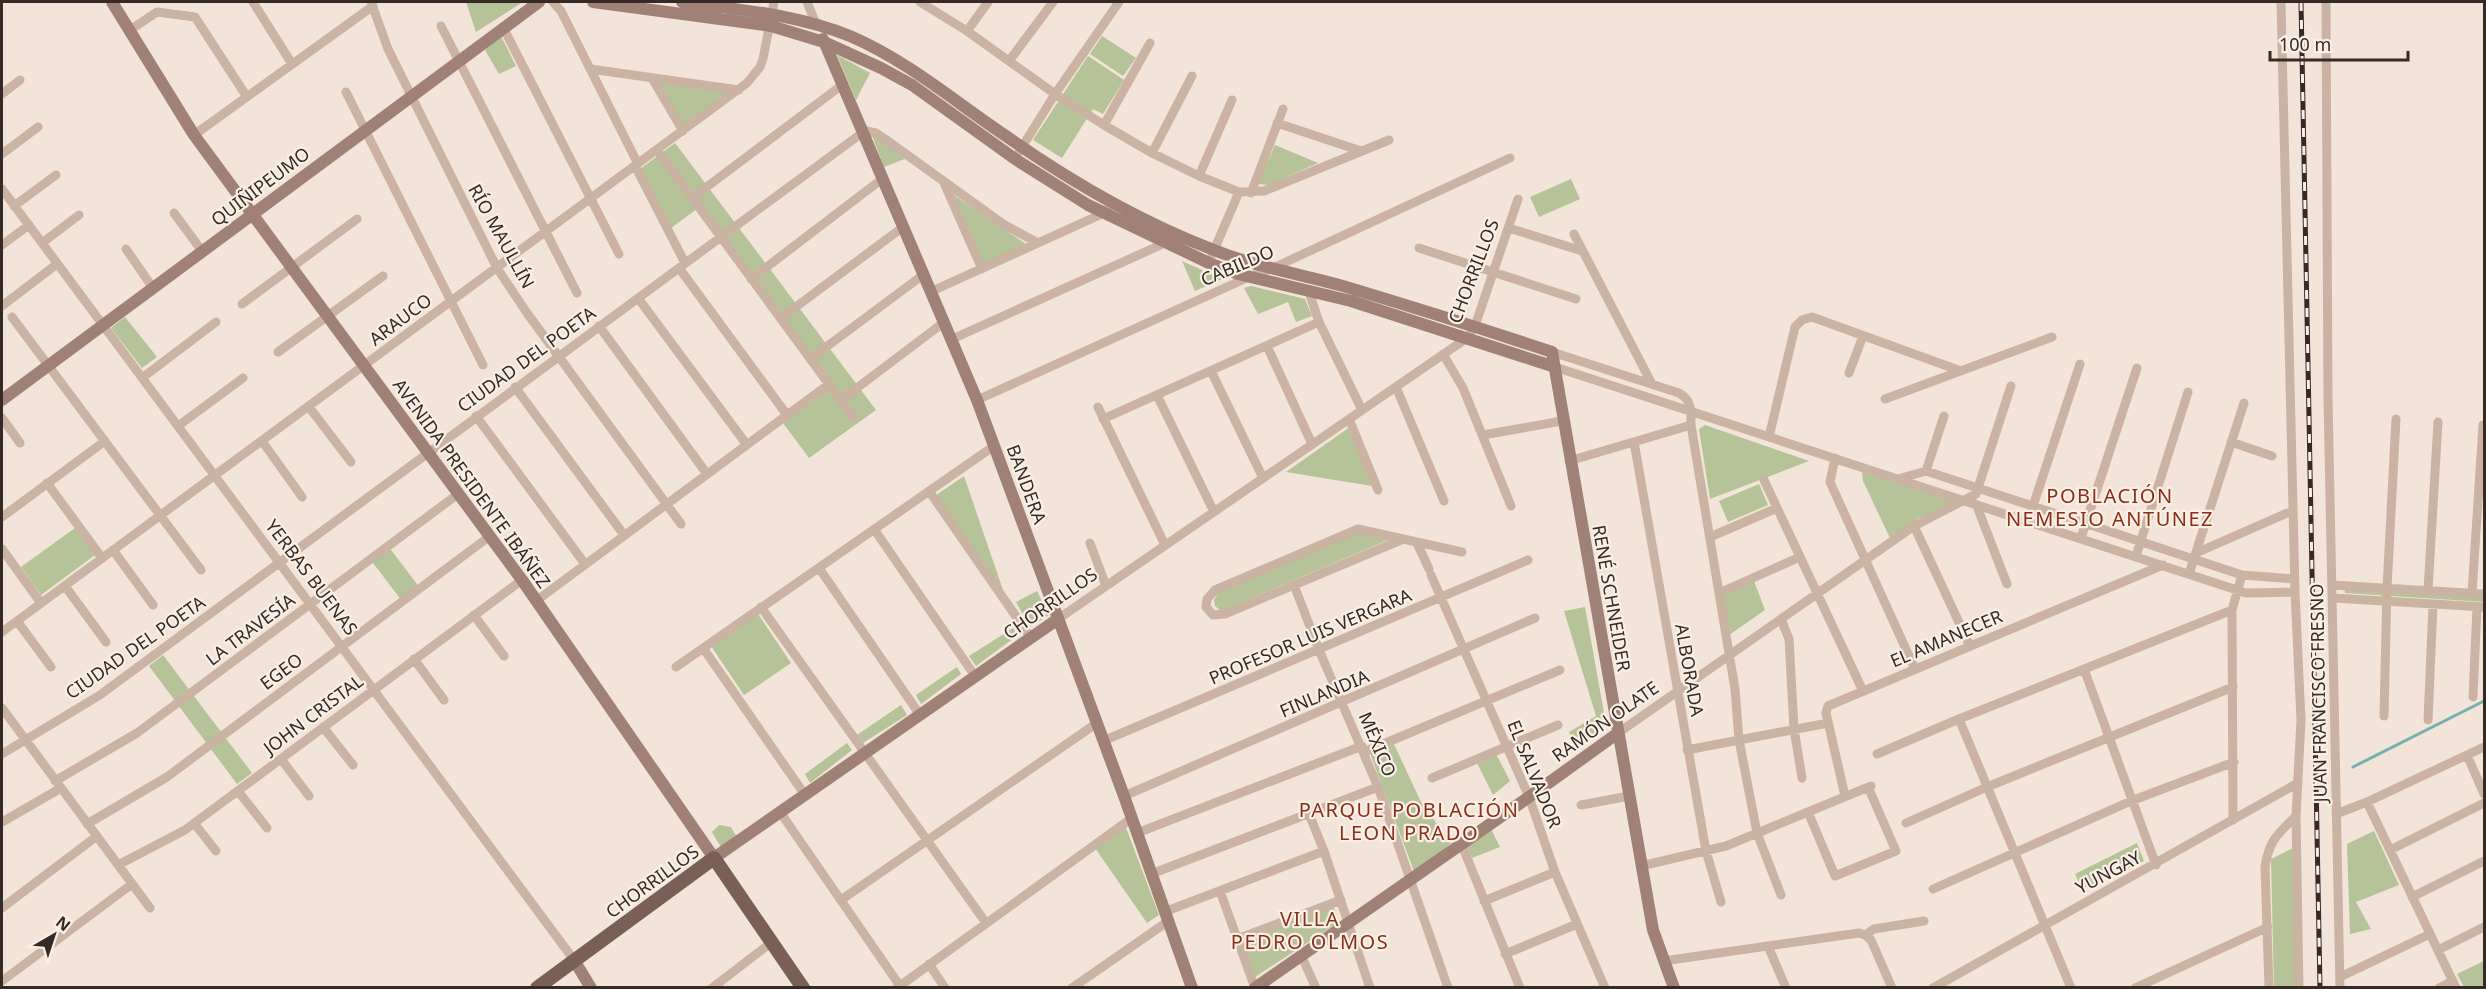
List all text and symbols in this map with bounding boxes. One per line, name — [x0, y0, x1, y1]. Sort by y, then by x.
scale bar — [2270, 24, 2408, 62]
text: 100 m — [2279, 32, 2331, 56]
street label: QUIÑIPEUMO — [206, 141, 314, 231]
street label: RÍO MAULLÍN — [463, 180, 541, 292]
street label: CHORRILLOS — [1442, 215, 1504, 327]
street label: CABILDO — [1197, 239, 1277, 291]
street label: ARAUCO — [364, 288, 436, 350]
street label: CIUDAD DEL POETA — [452, 300, 600, 417]
street label: AVENIDA PRESIDENTE IBÁÑEZ — [388, 374, 556, 592]
street label: BANDERA — [1002, 441, 1053, 527]
district label: POBLACIÓN NEMESIO ANTÚNEZ — [2006, 482, 2214, 532]
street label: YERBAS BUENAS — [261, 514, 364, 640]
street label: RENÉ SCHNEIDER — [1587, 523, 1637, 673]
street label: CHORRILLOS — [998, 562, 1102, 644]
street label: PROFESOR LUIS VERGARA — [1205, 582, 1415, 690]
street label: JUAN FRANCISCO FRESNO — [2304, 583, 2332, 805]
street label: LA TRAVESÍA — [200, 587, 300, 670]
street label: CIUDAD DEL POETA — [60, 590, 210, 704]
street label: EL AMANECER — [1886, 604, 2006, 672]
street label: ALBORADA — [1670, 622, 1710, 719]
street label: EGEO — [255, 647, 307, 695]
street label: FINLANDIA — [1276, 663, 1373, 723]
street label: JOHN CRISTAL — [257, 669, 368, 761]
street label: RAMÓN OLATE — [1547, 675, 1663, 767]
street label: MÉXICO — [1354, 708, 1402, 780]
street label: EL SALVADOR — [1502, 716, 1568, 832]
district label: PARQUE POBLACIÓN LEON PRADO — [1299, 796, 1519, 846]
street label: CHORRILLOS — [601, 839, 704, 923]
street label: YUNGAY — [2071, 844, 2146, 899]
north arrow — [24, 905, 84, 965]
district label: VILLA PEDRO OLMOS — [1231, 905, 1389, 955]
text: N — [51, 911, 75, 936]

